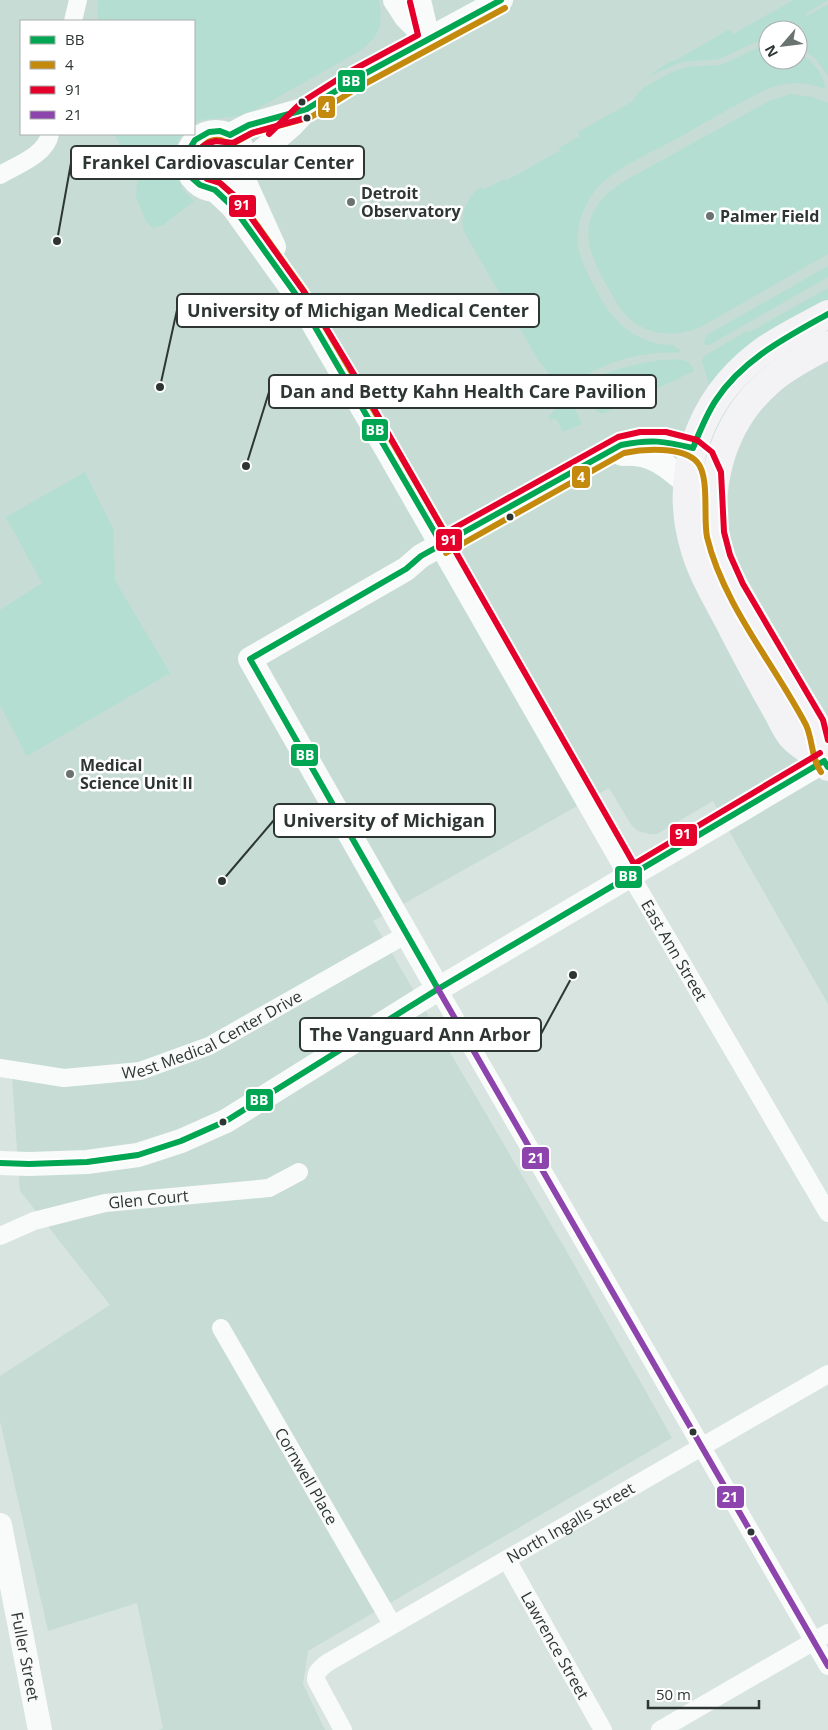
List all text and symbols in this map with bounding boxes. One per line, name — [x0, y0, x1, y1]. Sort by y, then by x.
legend — [20, 20, 195, 135]
north arrow — [758, 20, 808, 70]
text: BB — [65, 29, 84, 49]
text: N — [760, 42, 782, 61]
text: 4 — [65, 54, 74, 74]
line badge: BB — [337, 69, 366, 93]
text: BB — [342, 71, 360, 90]
text: 91 — [65, 79, 82, 99]
line badge: 4 — [317, 95, 336, 119]
unlabelled marker — [297, 97, 307, 107]
text: 4 — [322, 97, 330, 116]
text: 21 — [65, 104, 82, 124]
unlabelled marker — [302, 113, 312, 123]
callout: Frankel Cardiovascular Center — [71, 146, 364, 179]
text: Frankel Cardiovascular Center — [82, 150, 354, 174]
place label: Detroit Observatory — [361, 182, 461, 222]
line badge: 91 — [228, 194, 257, 218]
text: 91 — [234, 195, 250, 214]
marker: Detroit Observatory — [345, 196, 357, 208]
place label: Palmer Field — [720, 205, 819, 227]
marker: Palmer Field — [704, 210, 716, 222]
callout: University of Michigan Medical Center — [177, 294, 539, 327]
text: University of Michigan Medical Center — [187, 298, 529, 322]
callout: Dan and Betty Kahn Health Care Pavilion — [269, 375, 656, 408]
text: Dan and Betty Kahn Health Care Pavilion — [280, 379, 646, 403]
line badge: BB — [361, 418, 389, 442]
text: BB — [366, 420, 384, 439]
line badge: 4 — [571, 465, 591, 489]
text: 4 — [577, 467, 585, 486]
unlabelled marker — [505, 512, 515, 522]
line badge: 91 — [435, 528, 463, 552]
text: 91 — [441, 530, 457, 549]
line badge: BB — [290, 743, 319, 767]
text: BB — [296, 745, 314, 764]
place label: Medical Science Unit II — [80, 754, 193, 794]
marker: Medical Science Unit II — [64, 768, 76, 780]
callout: University of Michigan — [274, 804, 495, 837]
text: University of Michigan — [283, 808, 485, 832]
line badge: 91 — [669, 823, 698, 847]
text: 91 — [675, 824, 691, 843]
line badge: BB — [614, 865, 643, 889]
text: BB — [619, 866, 637, 885]
street label: East Ann Street — [636, 896, 713, 1005]
street label: West Medical Center Drive — [121, 985, 306, 1084]
callout: The Vanguard Ann Arbor — [300, 1018, 541, 1051]
text: The Vanguard Ann Arbor — [309, 1022, 531, 1046]
line badge: BB — [245, 1088, 274, 1112]
text: BB — [250, 1090, 268, 1109]
unlabelled marker — [218, 1117, 228, 1127]
line badge: 21 — [521, 1146, 550, 1170]
text: 21 — [528, 1148, 544, 1167]
street label: Glen Court — [107, 1184, 190, 1214]
street label: Cornwell Place — [270, 1423, 343, 1529]
unlabelled marker — [688, 1427, 698, 1437]
street label: North Ingalls Street — [502, 1477, 639, 1568]
line badge: 21 — [716, 1485, 745, 1509]
text: 21 — [722, 1487, 738, 1506]
unlabelled marker — [746, 1527, 756, 1537]
street label: Lawrence Street — [516, 1587, 595, 1703]
street label: Fuller Street — [6, 1610, 45, 1703]
scale bar — [648, 1678, 759, 1710]
text: 50 m — [656, 1684, 691, 1704]

